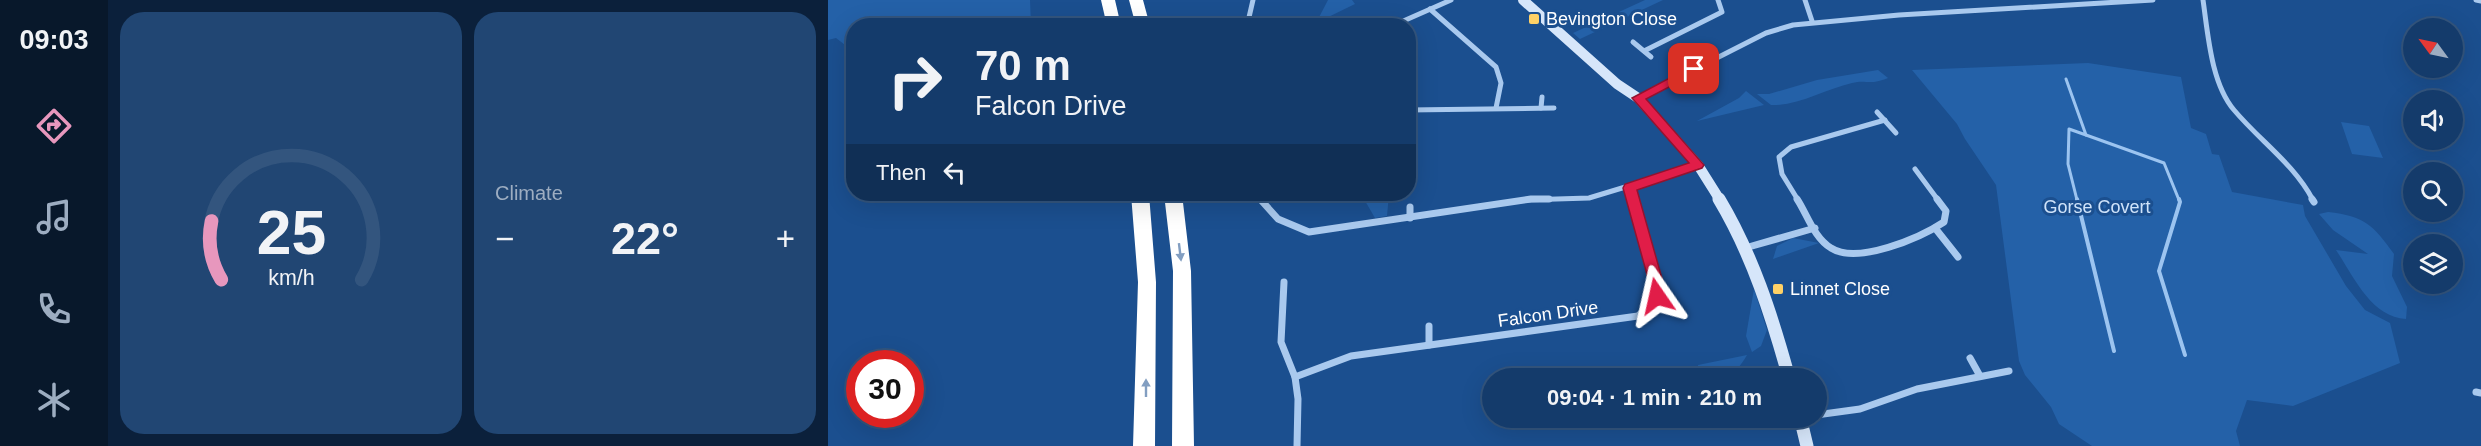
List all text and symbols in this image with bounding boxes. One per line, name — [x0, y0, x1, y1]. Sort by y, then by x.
place label: Bevington Close — [1546, 9, 1677, 29]
marker: Bevington Close — [1527, 12, 1541, 26]
north arrow — [2403, 18, 2463, 78]
map controls — [2403, 18, 2463, 294]
text: 09:03 — [19, 25, 89, 55]
icon: right — [876, 42, 954, 120]
text: 70 m — [975, 42, 1071, 89]
pin — [1668, 43, 1719, 94]
icon: arrive — [1677, 52, 1710, 85]
button: sound — [2403, 90, 2463, 150]
text: Falcon Drive — [975, 91, 1127, 121]
icon: directions — [33, 105, 75, 147]
icon: left — [938, 156, 971, 189]
text: Then — [876, 160, 926, 185]
button: search — [2403, 162, 2463, 222]
text: Climate — [495, 182, 563, 204]
icon: music — [33, 196, 75, 238]
park label: Gorse Covert — [2043, 197, 2151, 217]
text: 25 — [256, 198, 326, 267]
text: 22° — [611, 213, 679, 264]
text: − — [495, 220, 514, 257]
text: + — [776, 220, 795, 257]
button: layers — [2403, 234, 2463, 294]
one-way arrow — [1175, 242, 1185, 261]
position arrow — [1625, 264, 1689, 328]
text: km/h — [268, 266, 314, 290]
place label: Linnet Close — [1790, 279, 1890, 299]
marker: Linnet Close — [1771, 282, 1785, 296]
icon: phone — [33, 288, 75, 330]
street label: Falcon Drive — [1497, 297, 1599, 331]
speed limit sign: 30 — [846, 350, 924, 428]
one-way arrow — [1142, 378, 1151, 397]
icon: climate — [33, 379, 75, 421]
text: 09:04 · 1 min · 210 m — [1547, 385, 1762, 410]

